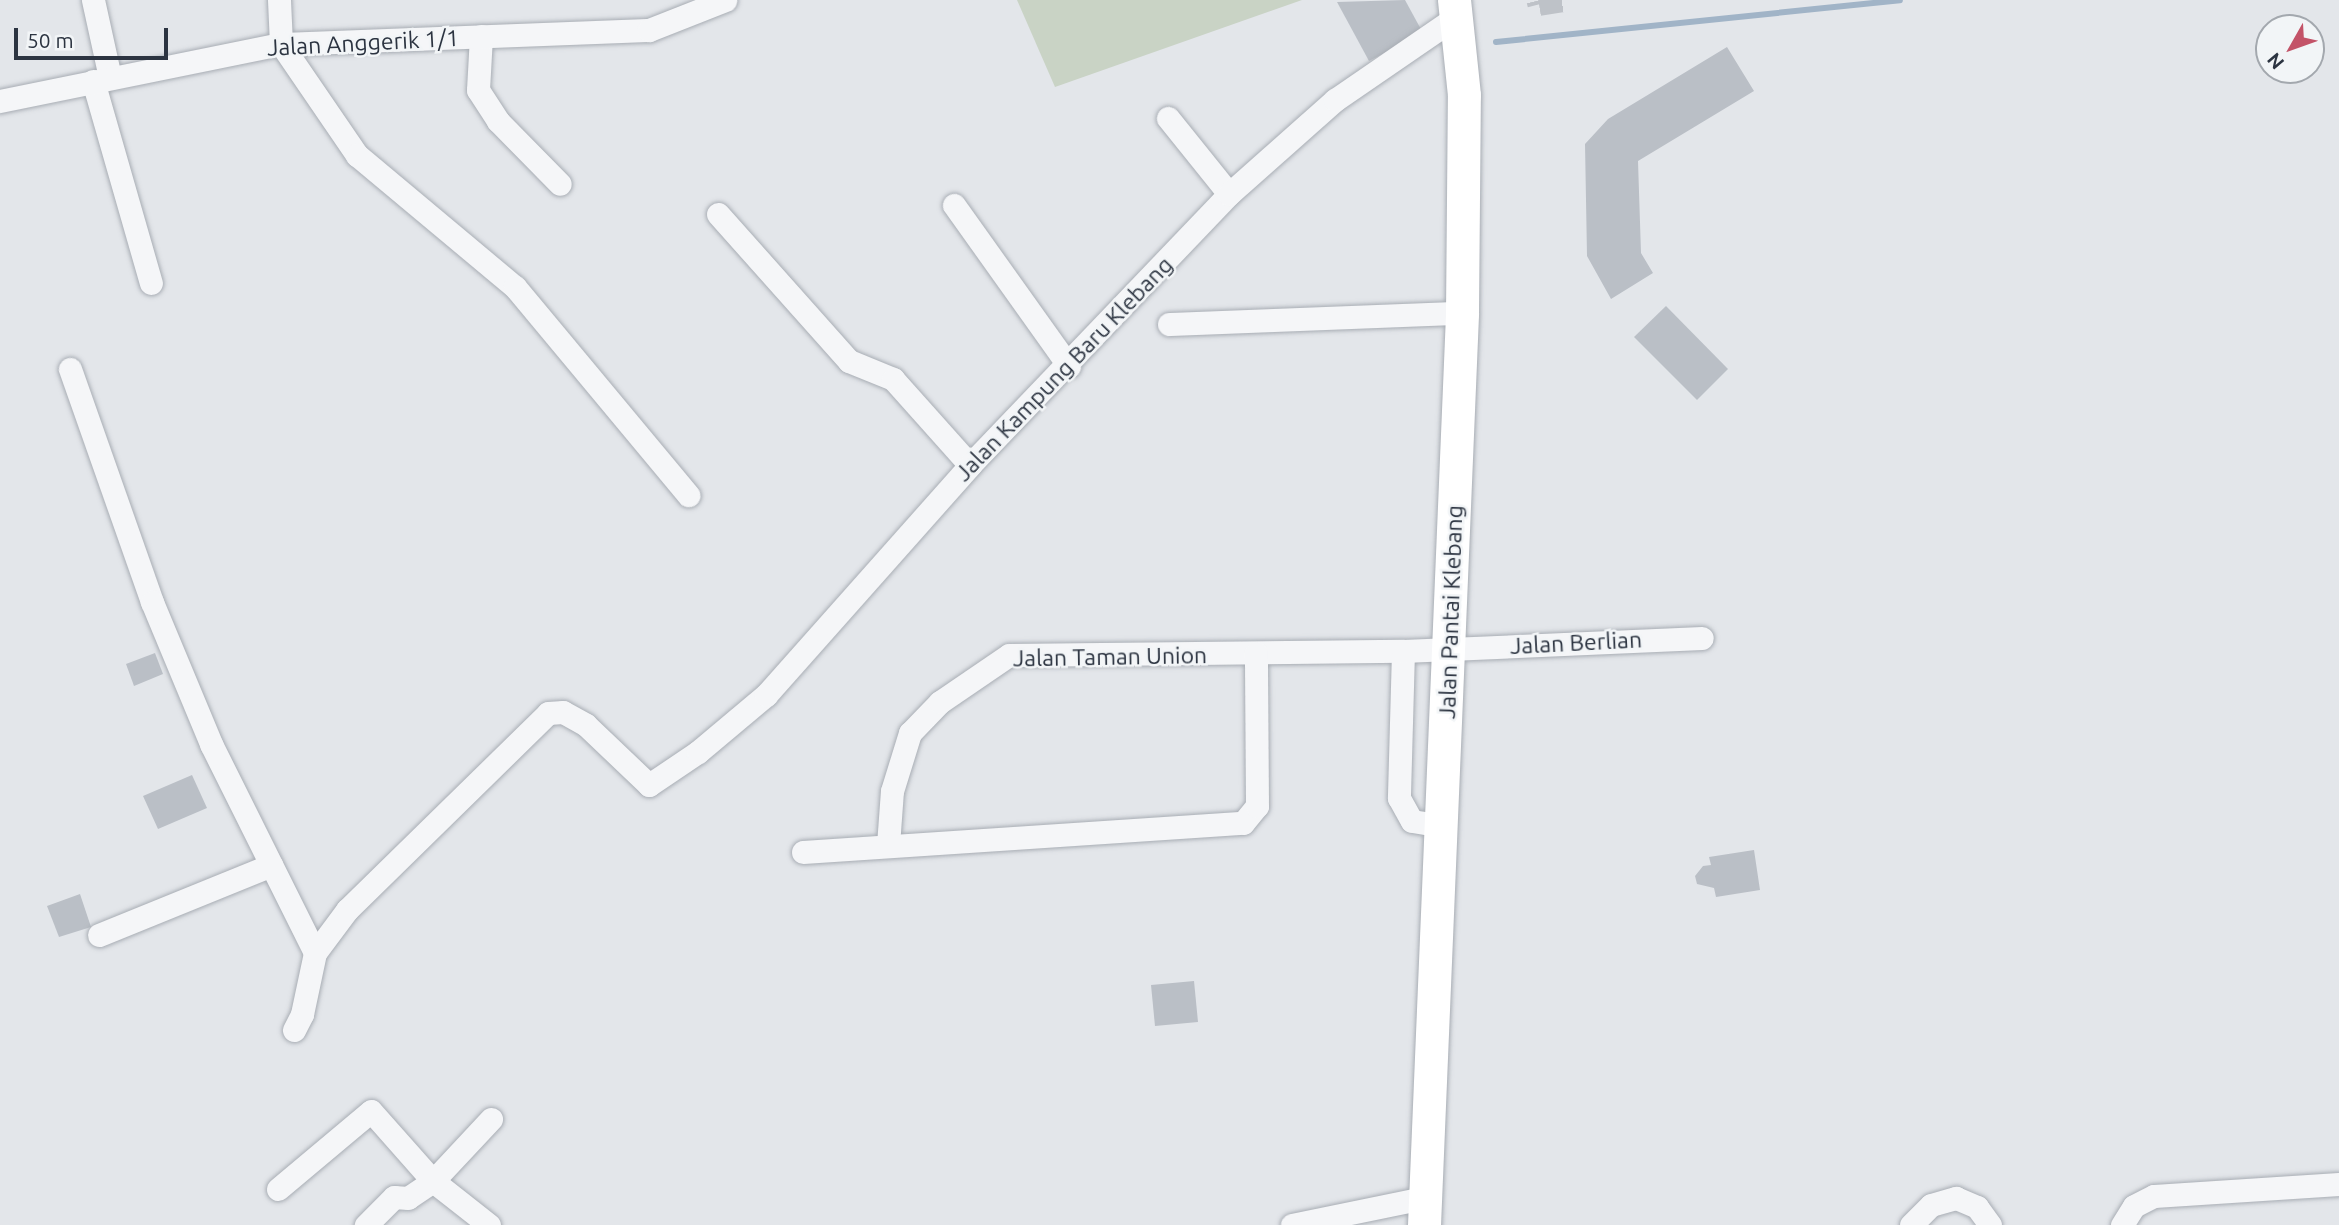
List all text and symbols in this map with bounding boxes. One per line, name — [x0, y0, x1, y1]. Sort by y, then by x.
scale bar — [18, 14, 172, 58]
north arrow — [2255, 14, 2325, 84]
street label: Jalan Anggerik 1/1 — [266, 24, 460, 62]
text: 50 m — [27, 28, 74, 52]
text: N — [2262, 49, 2288, 74]
street label: Jalan Kampung Baru Klebang — [949, 251, 1179, 487]
street label: Jalan Pantai Klebang — [1433, 505, 1469, 719]
street label: Jalan Berlian — [1509, 626, 1643, 660]
street label: Jalan Taman Union — [1013, 642, 1207, 672]

